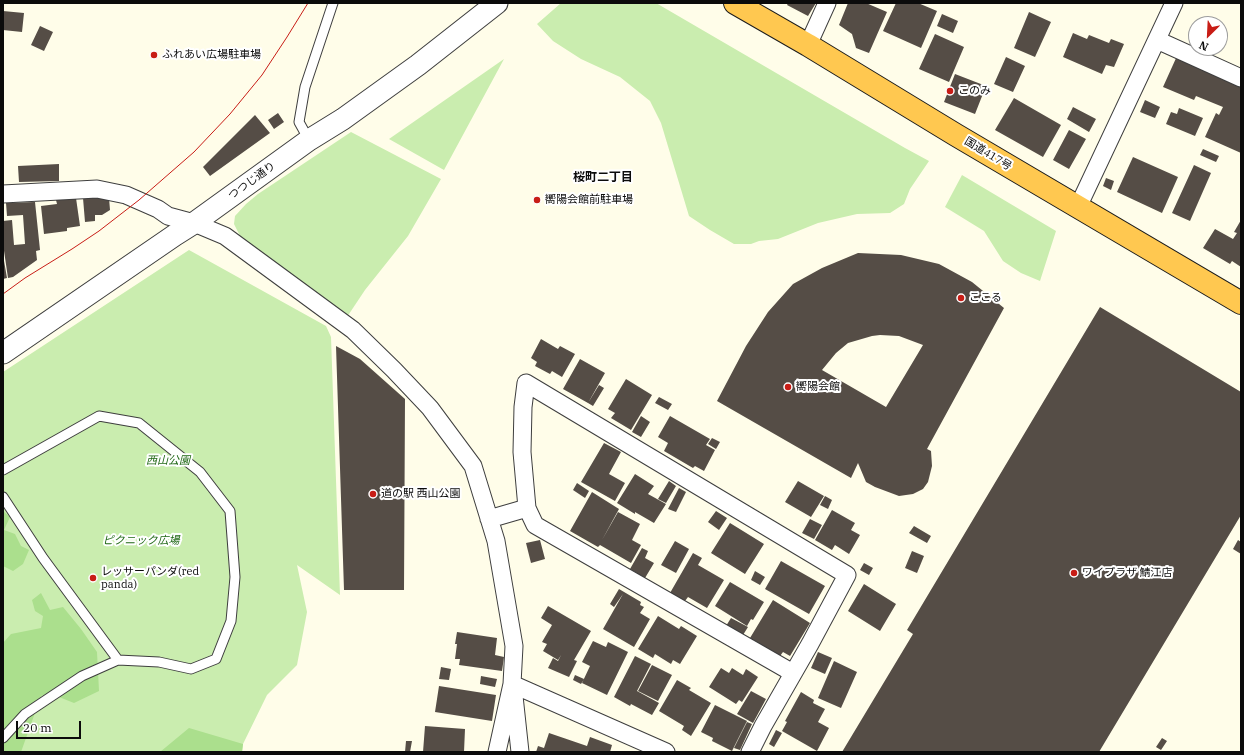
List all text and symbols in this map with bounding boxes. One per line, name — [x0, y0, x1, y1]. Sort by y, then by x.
north arrow — [1188, 16, 1228, 56]
text: N — [1197, 38, 1210, 54]
place label: ふれあい広場駐車場 — [162, 48, 261, 62]
marker: ふれあい広場駐車場 — [149, 50, 159, 60]
place label: このみ — [958, 84, 991, 98]
marker: このみ — [945, 86, 955, 96]
street label: 国道417号 — [962, 135, 1014, 173]
street label: つつじ通り — [226, 159, 278, 203]
district label: 桜町二丁目 — [573, 171, 633, 185]
place label: 嚮陽会館前駐車場 — [545, 193, 633, 207]
marker: 嚮陽会館前駐車場 — [532, 195, 542, 205]
place label: ここる — [969, 291, 1002, 305]
marker: ここる — [956, 293, 966, 303]
place label: 嚮陽会館 — [796, 380, 840, 394]
marker: 嚮陽会館 — [783, 382, 793, 392]
park label: 西山公園 — [146, 454, 190, 468]
place label: 道の駅 西山公園 — [381, 487, 461, 501]
marker: 道の駅 西山公園 — [368, 489, 378, 499]
park label: ピクニック広場 — [103, 534, 179, 548]
place label: レッサーパンダ(red panda) — [101, 565, 199, 591]
place label: ワイプラザ 鯖江店 — [1082, 566, 1173, 580]
marker: ワイプラザ 鯖江店 — [1069, 568, 1079, 578]
marker: レッサーパンダ(red panda) — [88, 573, 98, 583]
scale bar — [18, 713, 83, 739]
text: 20 m — [23, 720, 52, 735]

